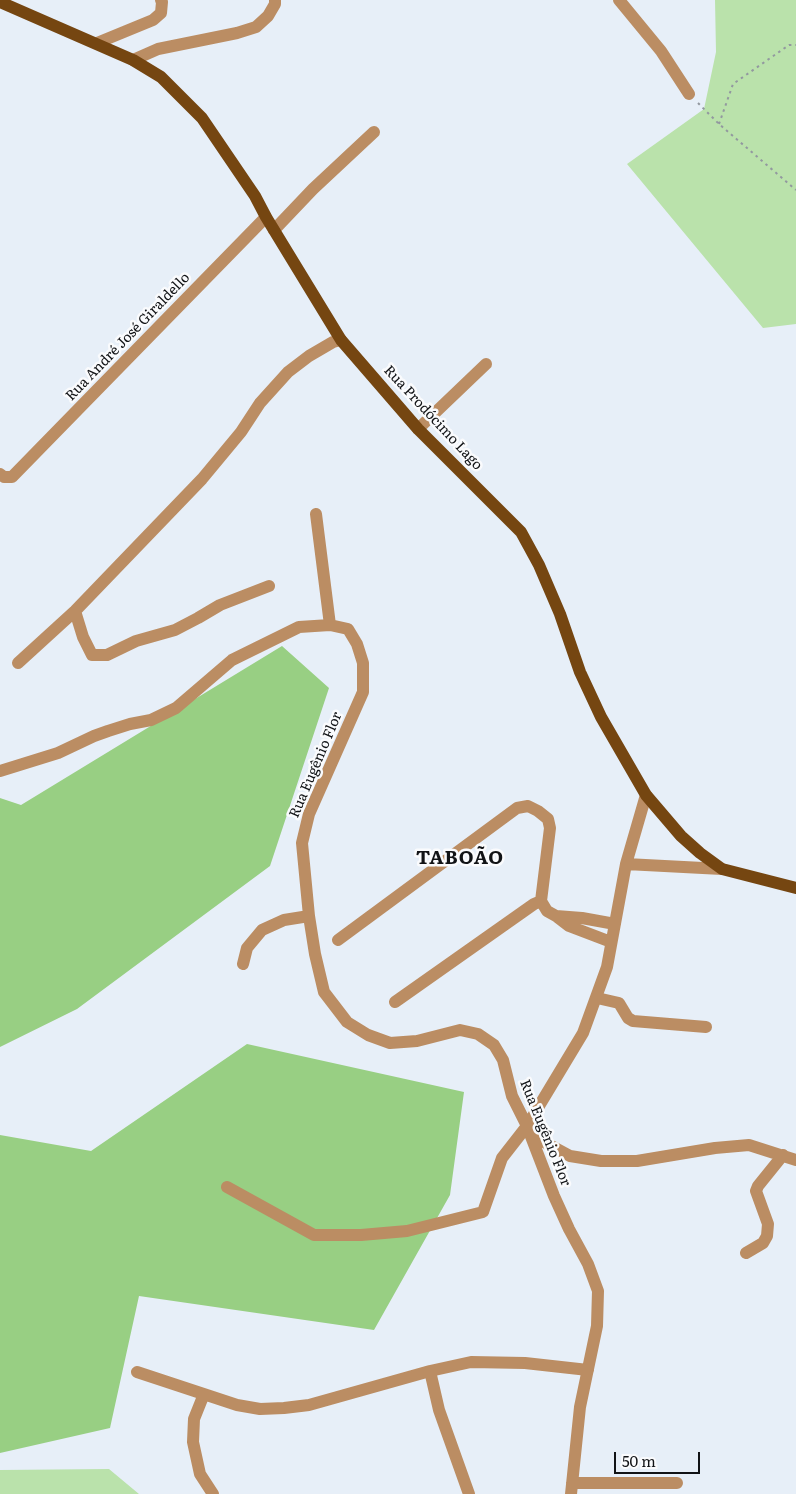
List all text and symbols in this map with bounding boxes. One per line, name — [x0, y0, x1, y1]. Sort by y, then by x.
street label: Rua André José Giraldello — [62, 270, 194, 404]
street label: Rua Prodócimo Lago — [380, 362, 486, 474]
street label: Rua Eugênio Flor — [286, 709, 346, 821]
district label: TABOÃO — [415, 847, 505, 869]
street label: Rua Eugênio Flor — [516, 1077, 574, 1189]
scale bar — [616, 1442, 702, 1474]
text: 50 m — [622, 1449, 656, 1472]

